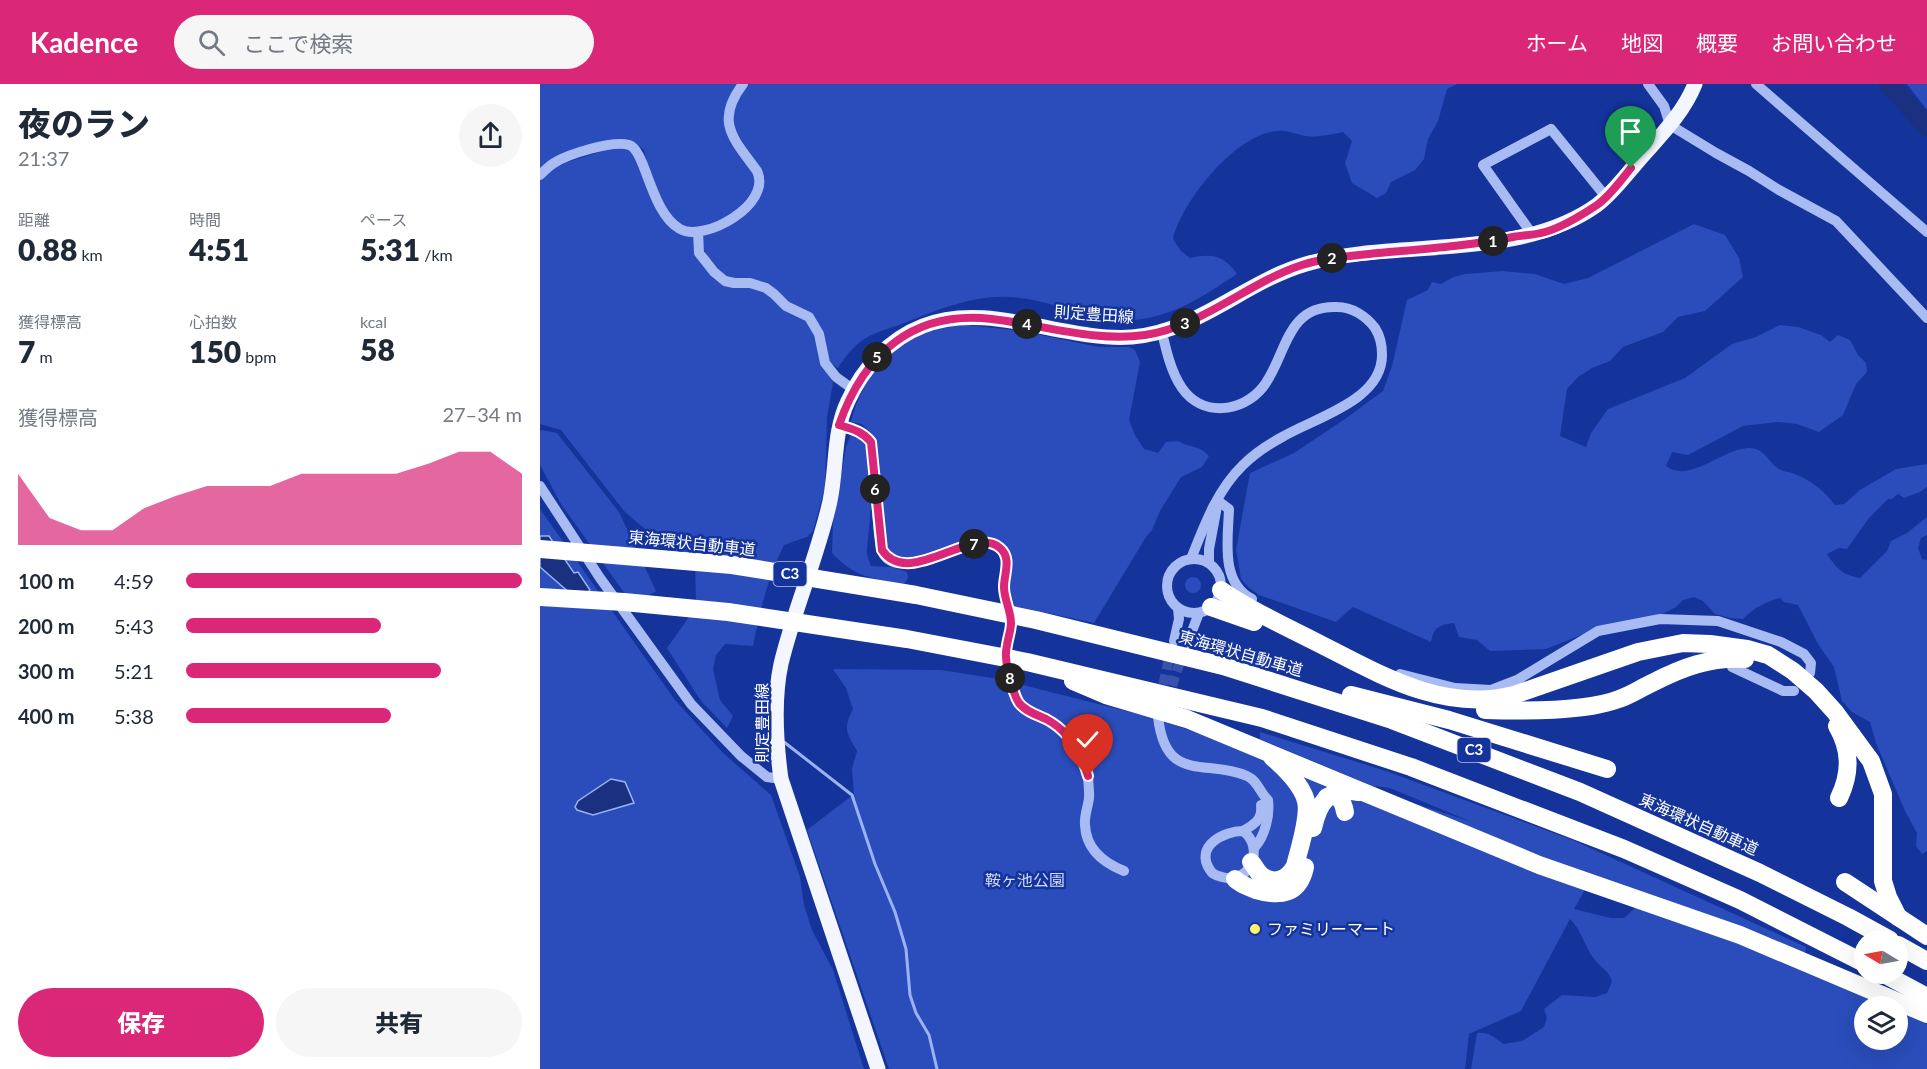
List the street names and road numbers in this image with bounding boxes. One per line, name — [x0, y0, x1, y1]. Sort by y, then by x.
street label: 則定豊田線 — [1053, 301, 1135, 326]
street label: 東海環状自動車道 — [627, 526, 757, 559]
road number: C3 — [774, 562, 806, 586]
street label: 東海環状自動車道 — [1177, 626, 1305, 679]
street label: 則定豊田線 — [752, 683, 771, 763]
road number: C3 — [1458, 738, 1490, 762]
street label: 東海環状自動車道 — [1637, 789, 1762, 858]

